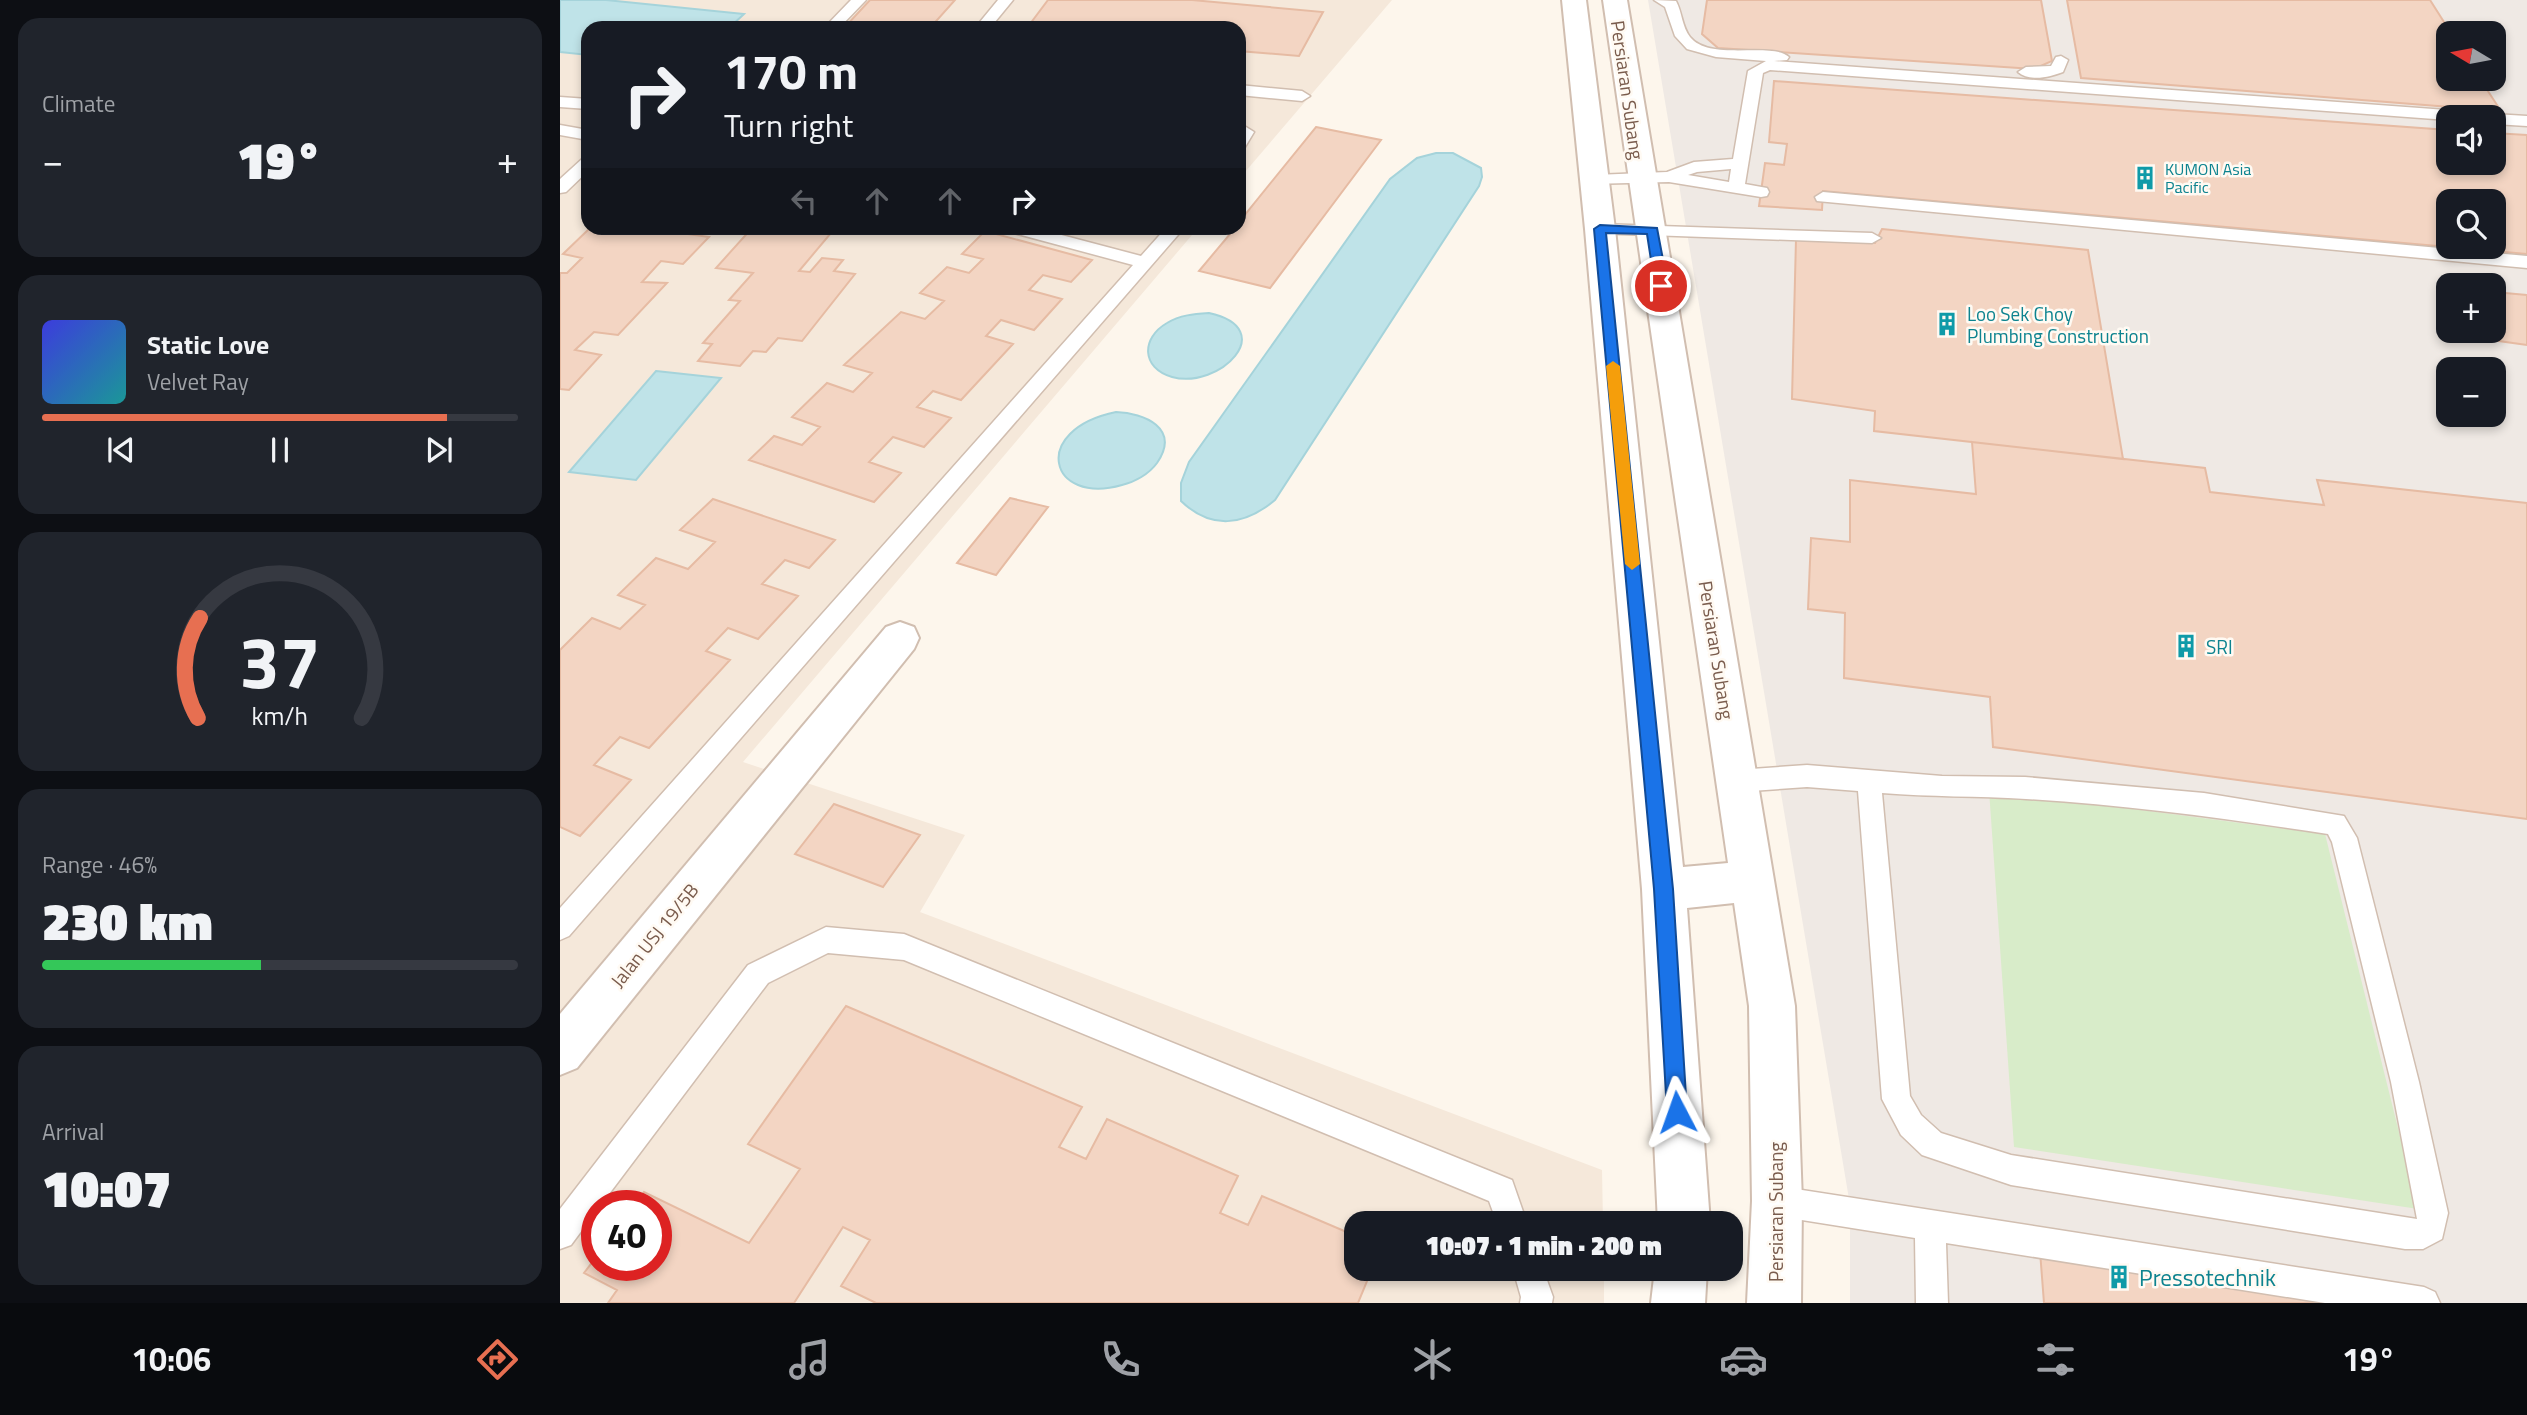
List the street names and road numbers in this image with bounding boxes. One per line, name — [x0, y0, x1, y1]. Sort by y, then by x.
street label: Persiaran Subang — [1604, 19, 1652, 162]
street label: Persiaran Subang — [1692, 578, 1742, 722]
street label: Jalan USJ 19/5B — [603, 877, 705, 993]
street label: Persiaran Subang — [1761, 1142, 1790, 1282]

